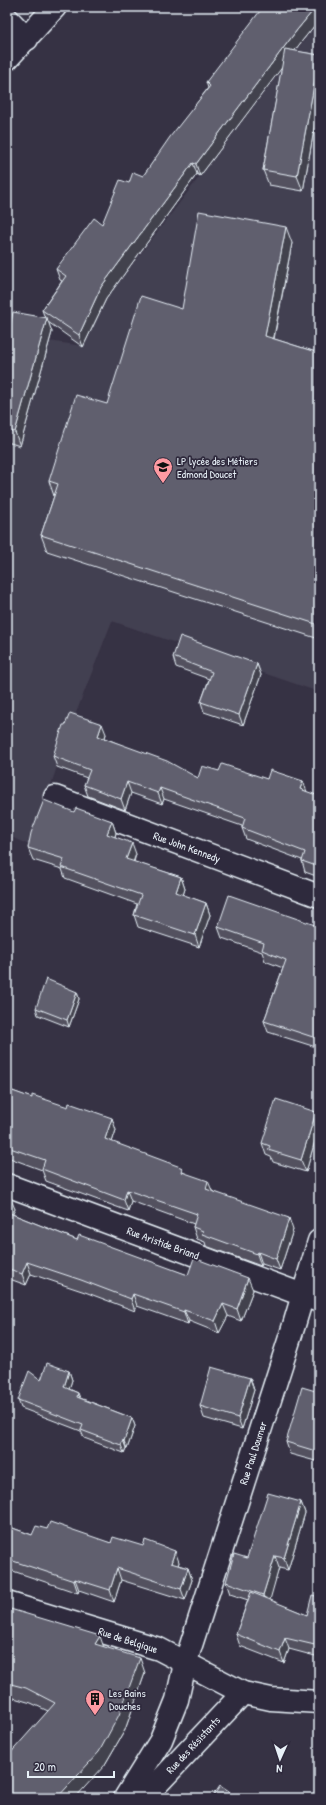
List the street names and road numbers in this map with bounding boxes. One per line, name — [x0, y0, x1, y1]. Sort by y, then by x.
street label: Rue John Kennedy — [152, 828, 223, 866]
street label: Rue Aristide Briand — [125, 1223, 202, 1263]
street label: Rue Paul Doumer — [236, 1419, 270, 1487]
street label: Rue de Belgique — [97, 1624, 160, 1656]
street label: Rue des Résistants — [163, 1713, 223, 1777]

